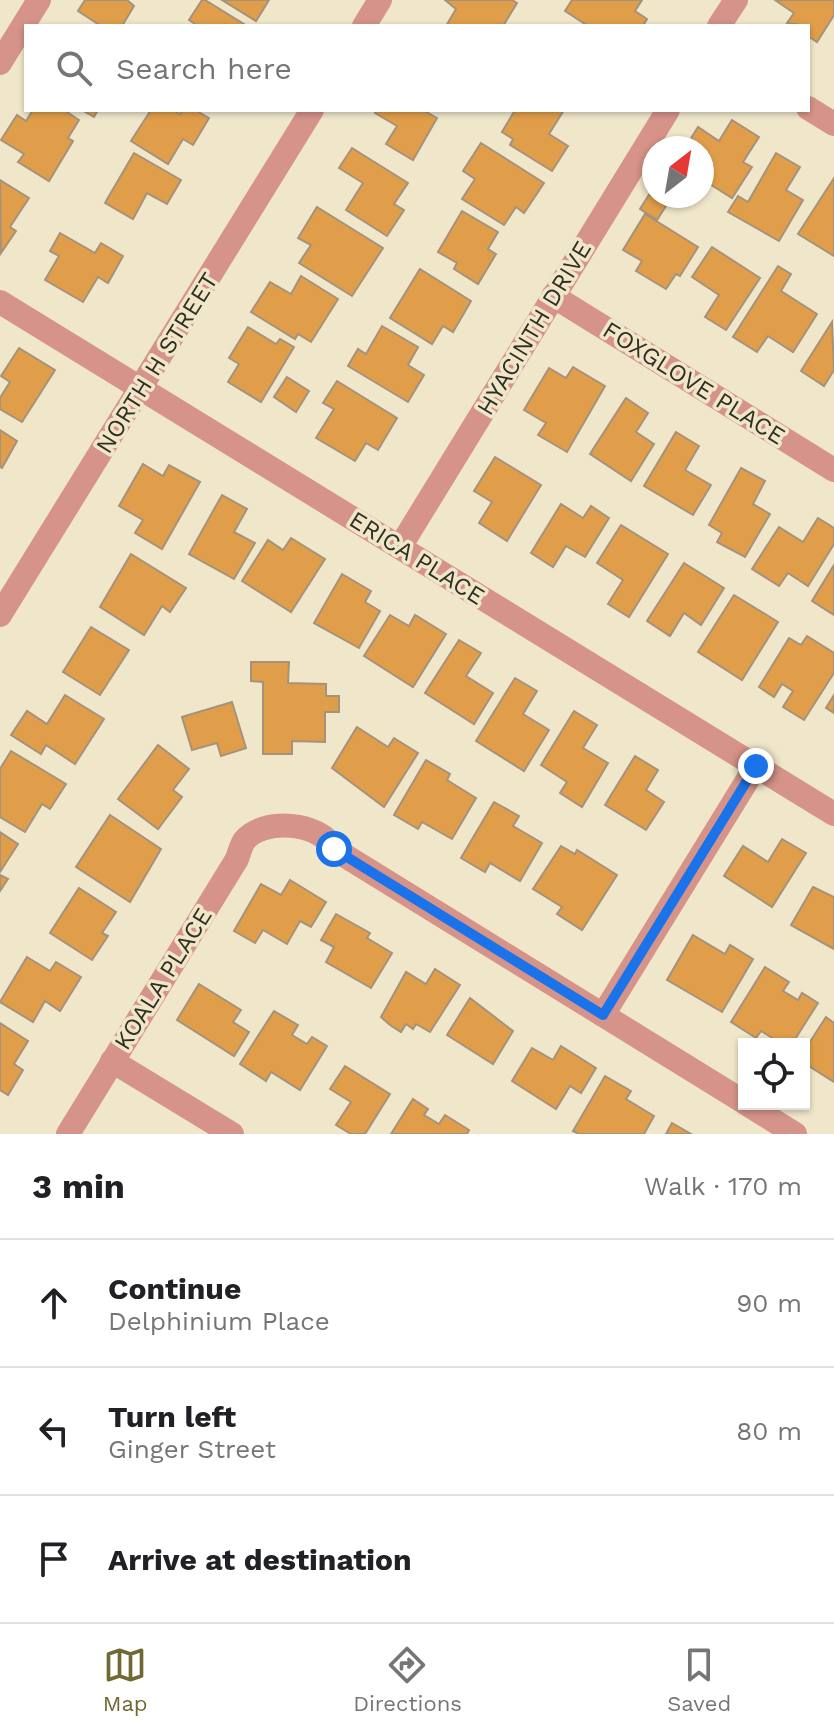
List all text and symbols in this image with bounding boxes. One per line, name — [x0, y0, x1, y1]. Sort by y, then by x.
search box — [24, 24, 810, 112]
icon: search — [52, 46, 96, 90]
text: Search here — [116, 51, 292, 86]
north arrow — [642, 136, 714, 208]
street label: HYACINTH DRIVE — [471, 236, 597, 420]
street label: NORTH H STREET — [90, 268, 224, 458]
street label: FOXGLOVE PLACE — [598, 316, 790, 450]
street label: ERICA PLACE — [344, 505, 490, 611]
route end — [738, 748, 774, 784]
route start — [316, 831, 352, 867]
street label: KOALA PLACE — [108, 903, 218, 1055]
map controls — [738, 1038, 810, 1110]
button: locate — [738, 1038, 810, 1110]
text: 3 min — [32, 1166, 125, 1206]
text: Walk · 170 m — [644, 1171, 802, 1201]
text: Continue — [108, 1271, 241, 1306]
icon: ahead — [32, 1281, 76, 1325]
text: 90 m — [736, 1288, 802, 1318]
text: Delphinium Place — [108, 1306, 330, 1336]
text: Turn left — [108, 1399, 236, 1434]
icon: left — [32, 1409, 76, 1453]
text: 80 m — [736, 1416, 802, 1446]
text: Ginger Street — [108, 1434, 276, 1464]
icon: arrive — [32, 1537, 76, 1581]
text: Arrive at destination — [108, 1542, 412, 1577]
tab: Map — [103, 1643, 148, 1716]
tab: Directions — [353, 1643, 462, 1716]
tab: Saved — [667, 1643, 731, 1716]

